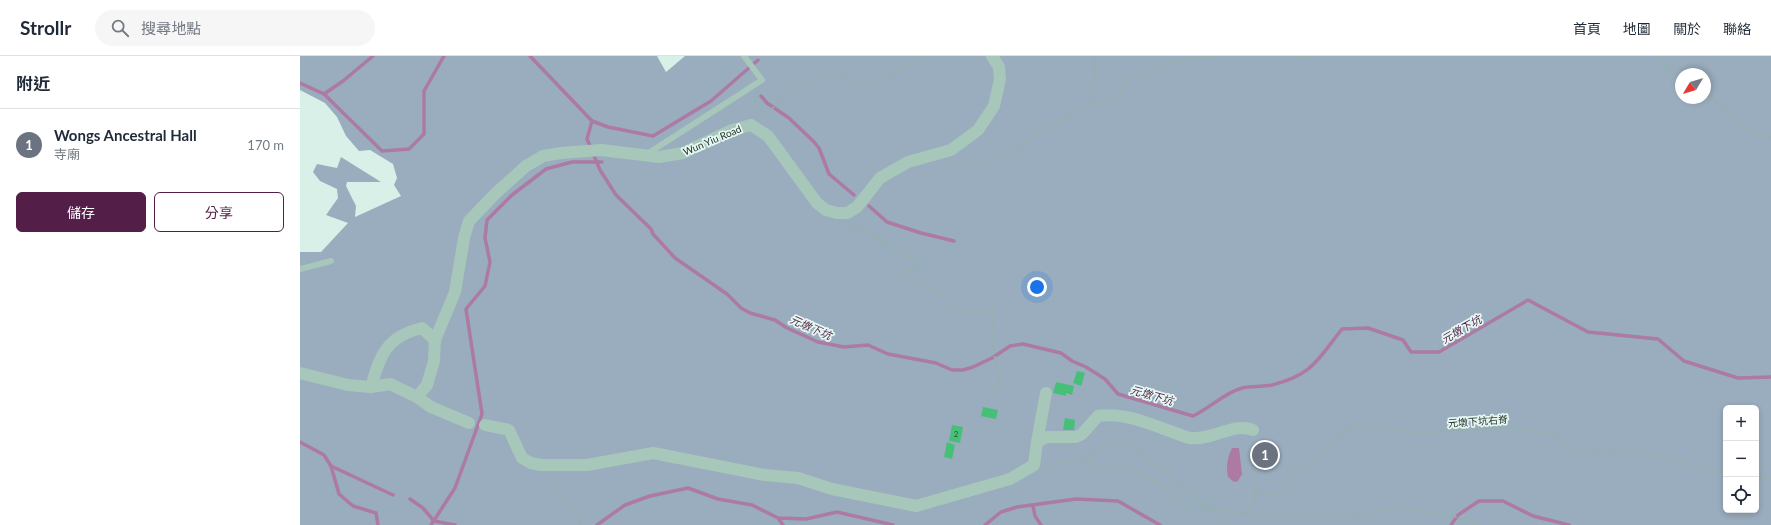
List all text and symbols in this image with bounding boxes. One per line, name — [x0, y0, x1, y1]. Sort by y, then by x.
search box — [95, 10, 375, 46]
text: Strollr — [20, 16, 71, 39]
icon: search — [109, 17, 131, 39]
text: 搜尋地點 — [141, 19, 201, 37]
text: 首頁 — [1573, 20, 1601, 37]
text: 地圖 — [1623, 20, 1651, 37]
text: 關於 — [1673, 20, 1701, 37]
text: 聯絡 — [1723, 20, 1751, 37]
north arrow — [1675, 68, 1711, 104]
text: 附近 — [16, 73, 50, 94]
street label: Wun Yiu Road — [681, 122, 743, 158]
text: Wongs Ancestral Hall — [54, 126, 197, 144]
text: 1 — [25, 137, 33, 153]
text: 170 m — [247, 137, 284, 153]
text: 寺廟 — [54, 146, 80, 162]
button: 儲存 — [16, 192, 146, 232]
button: 分享 — [154, 192, 284, 232]
your location — [1027, 277, 1047, 297]
water label: 元墩下坑 — [1439, 311, 1485, 346]
water label: 元墩下坑 — [788, 312, 836, 343]
water label: 元墩下坑 — [1129, 383, 1177, 408]
map controls — [1723, 405, 1759, 513]
button: + — [1723, 405, 1759, 441]
street label: 元墩下坑右脊 — [1448, 413, 1508, 429]
house number: 2 — [954, 429, 959, 439]
pin: 1 — [1252, 440, 1278, 470]
button: − — [1723, 441, 1759, 477]
button: locate — [1723, 477, 1759, 513]

